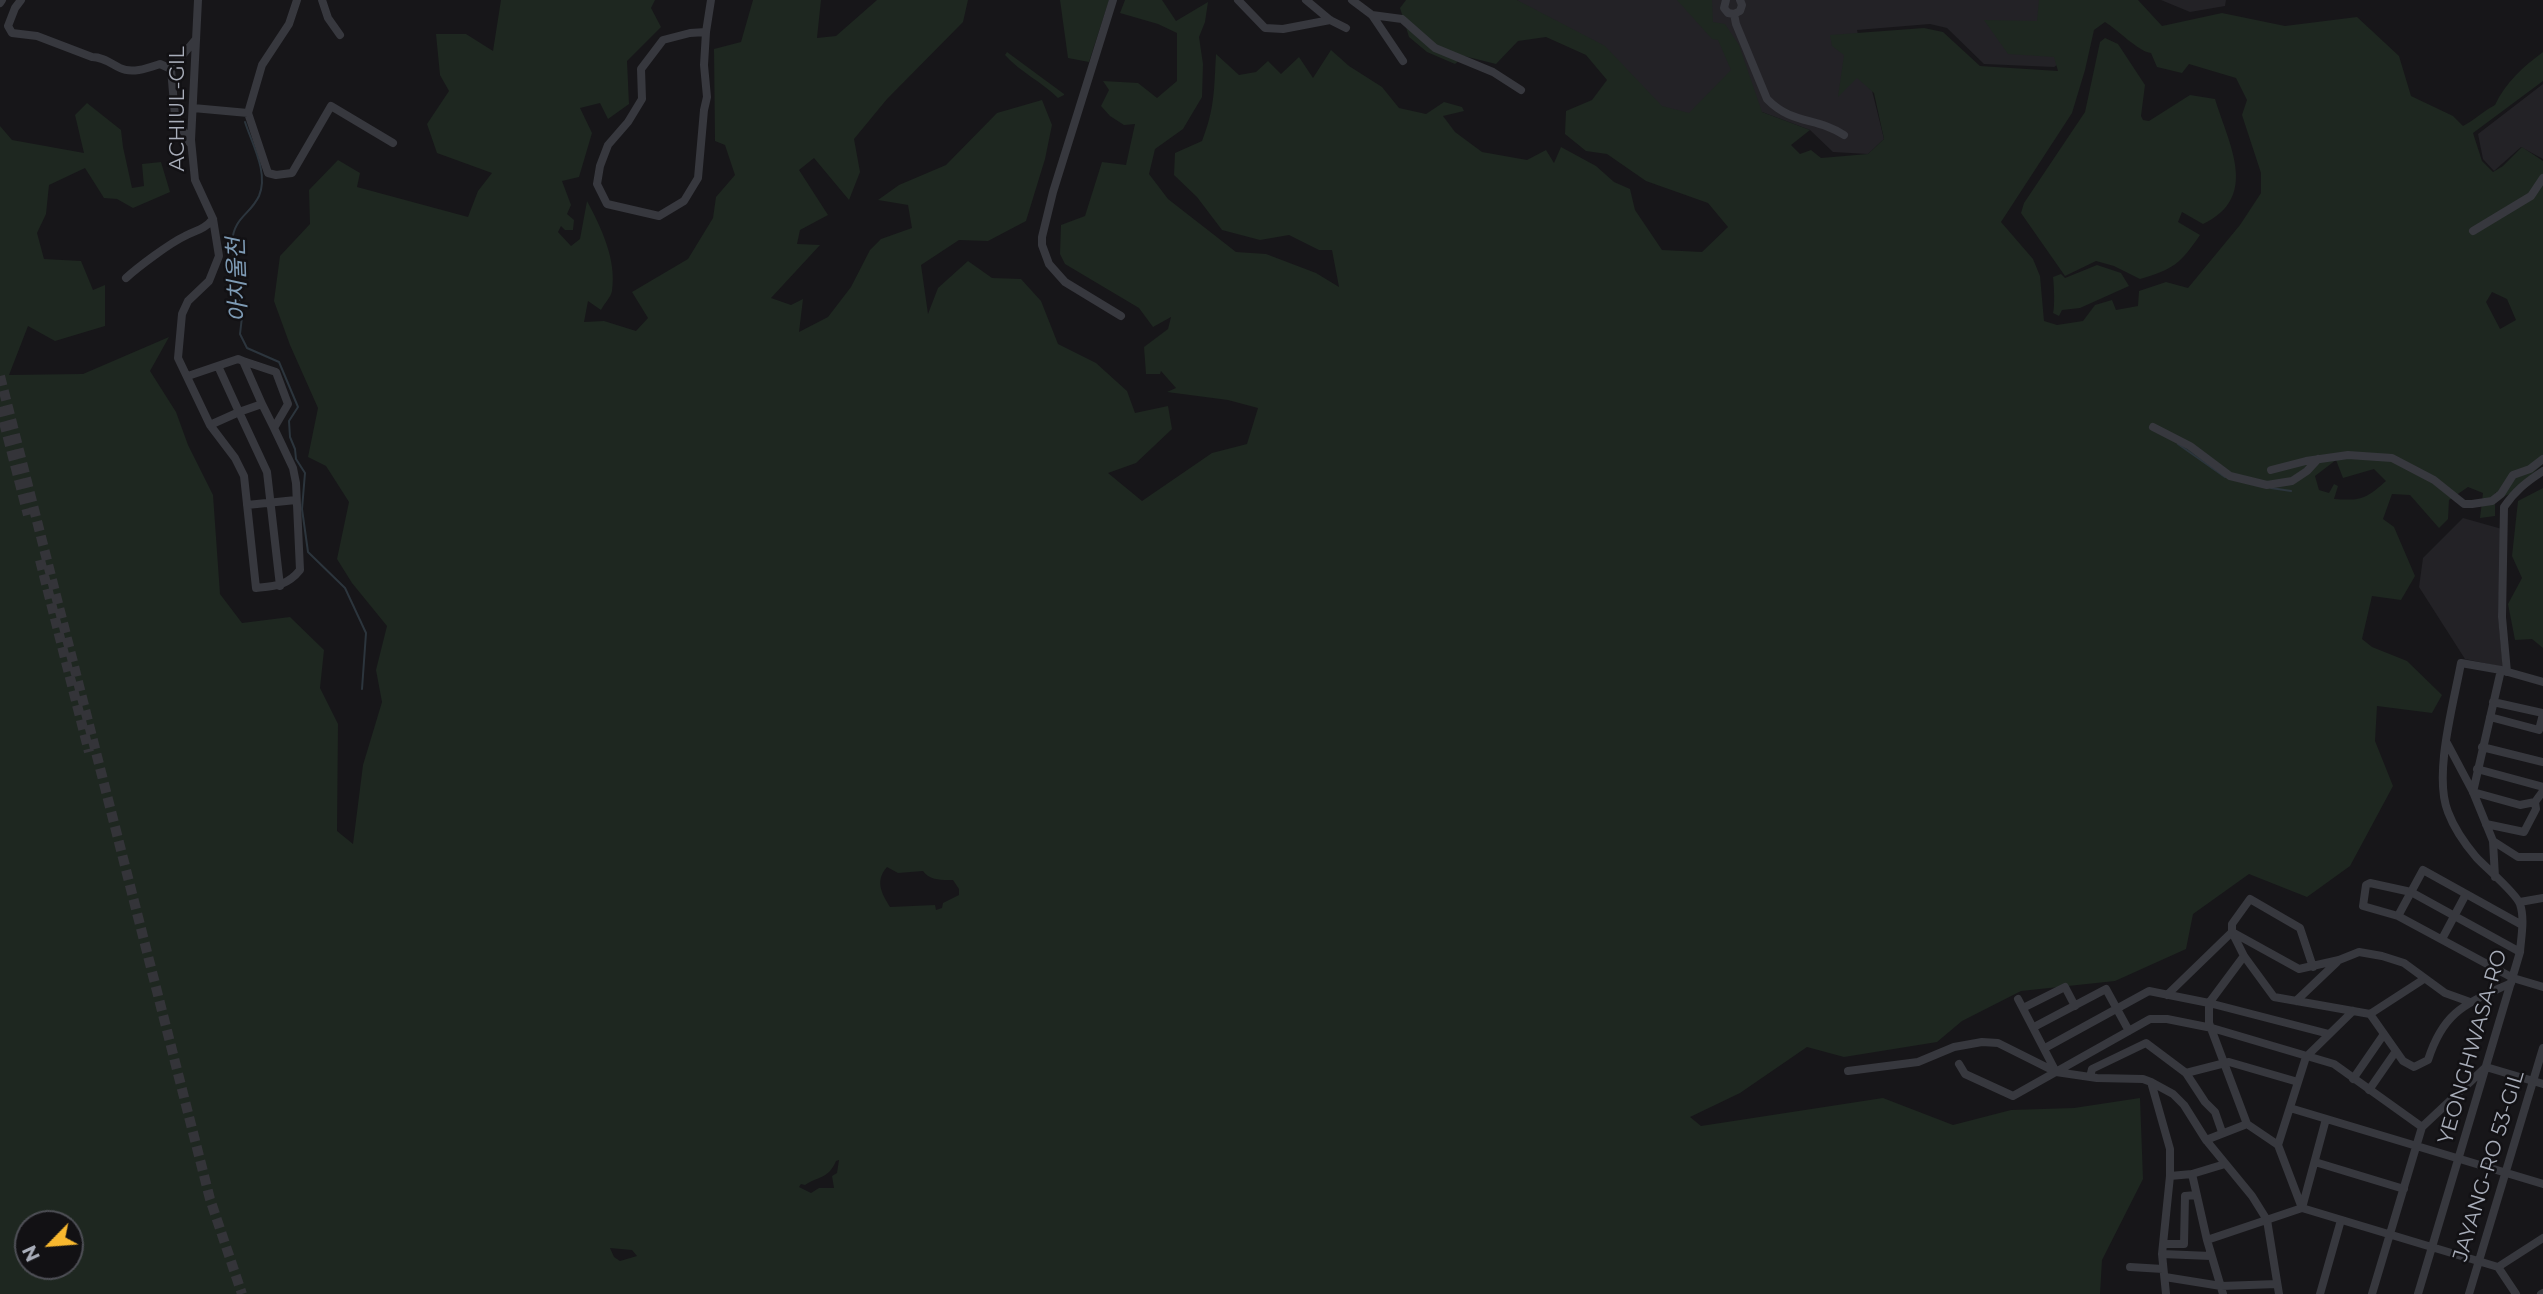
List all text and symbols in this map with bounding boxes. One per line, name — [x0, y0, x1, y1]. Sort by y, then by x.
street label: ACHIUL-GIL — [165, 46, 191, 172]
water label: 아치울천 — [223, 237, 253, 323]
street label: YEONGHWASA-RO — [2433, 947, 2513, 1147]
street label: JAYANG-RO 53-GIL — [2448, 1068, 2530, 1264]
north arrow — [14, 1210, 84, 1280]
text: N — [18, 1241, 45, 1265]

